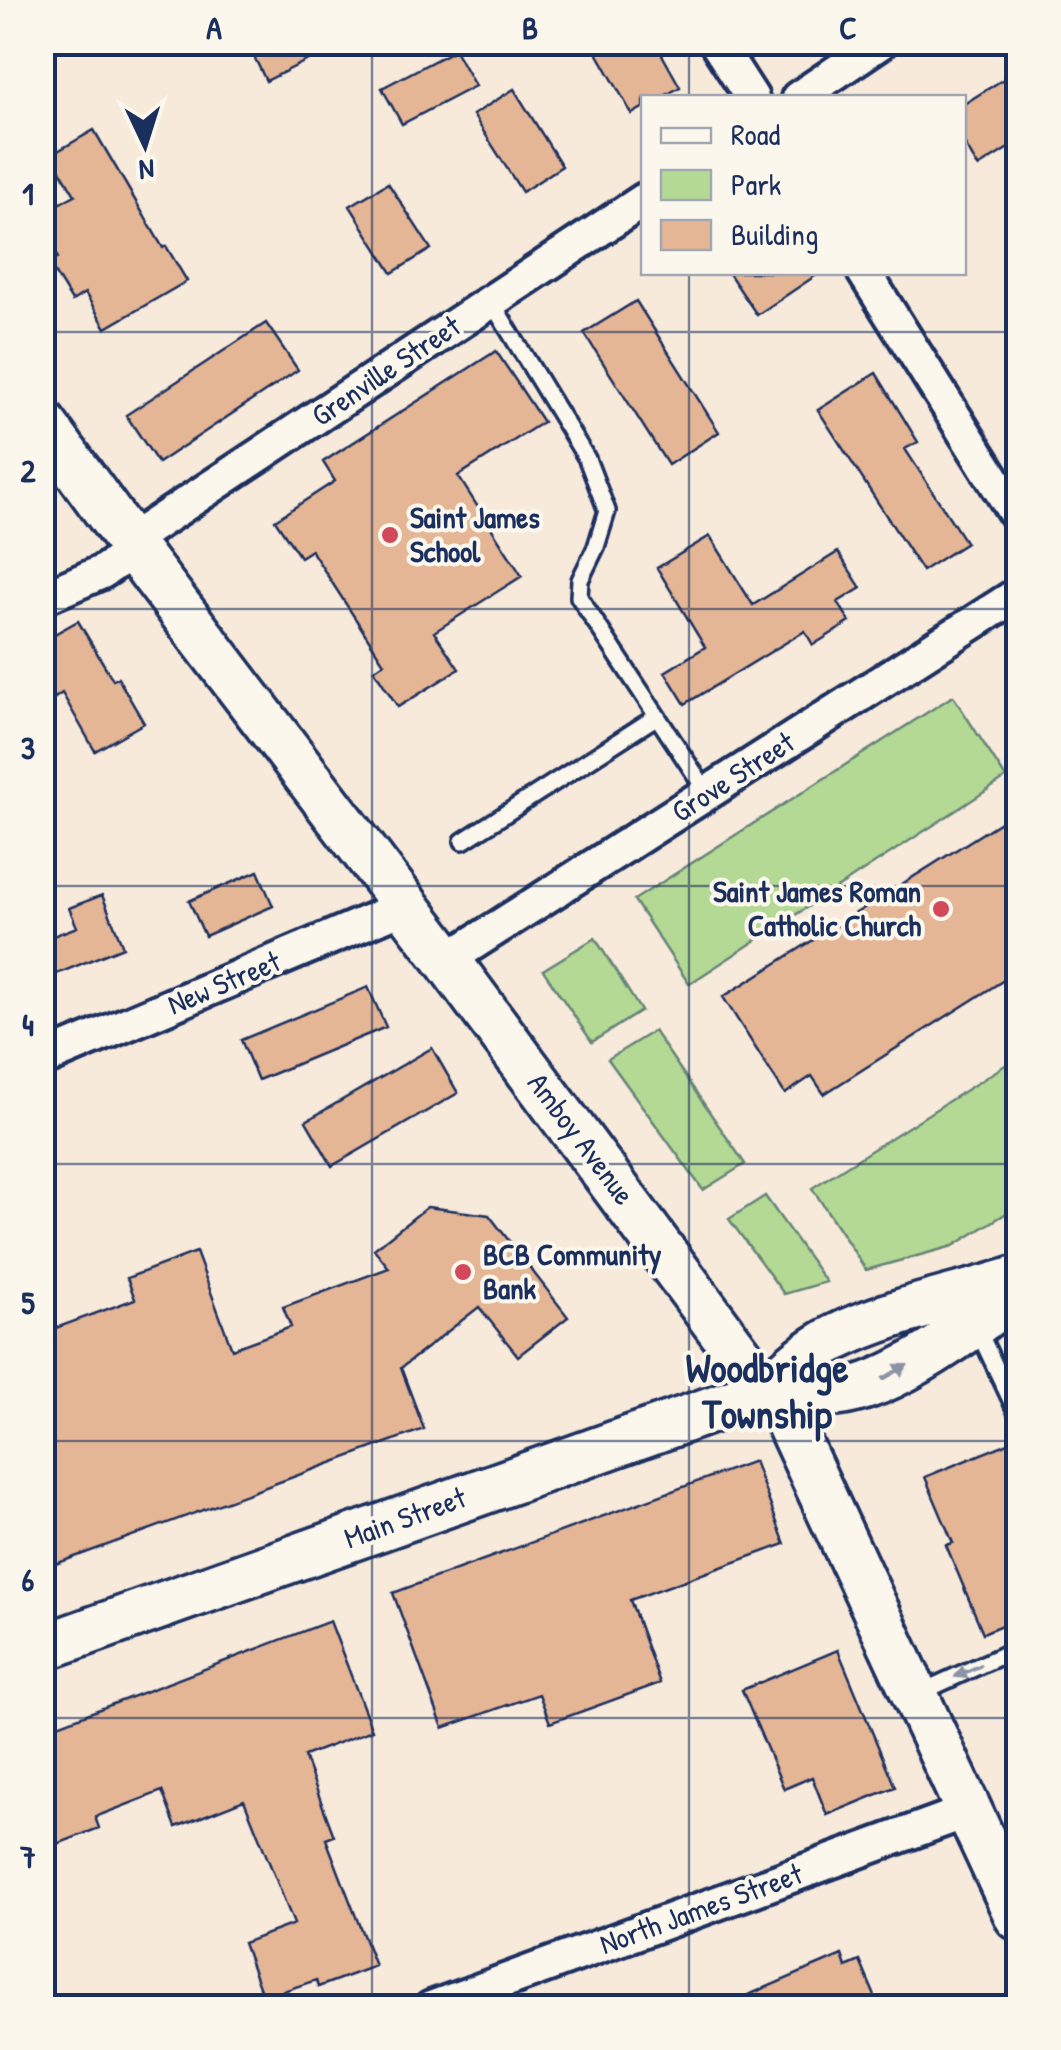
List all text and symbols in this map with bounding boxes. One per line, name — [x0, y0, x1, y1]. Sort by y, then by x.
text: A — [206, 6, 222, 49]
text: B — [522, 6, 538, 49]
text: C — [839, 6, 857, 49]
north arrow — [95, 95, 195, 195]
legend — [641, 95, 966, 275]
text: Road — [731, 114, 780, 154]
text: N — [138, 150, 156, 189]
text: Park — [731, 164, 781, 204]
text: 1 — [22, 172, 34, 215]
text: Building — [731, 214, 818, 254]
street label: Grenville Street — [303, 305, 468, 435]
text: 2 — [21, 449, 37, 492]
place label: Saint James School — [410, 497, 540, 571]
marker: Saint James School — [379, 524, 401, 546]
street label: Grove Street — [663, 721, 802, 831]
text: 3 — [21, 726, 35, 769]
place label: Saint James Roman Catholic Church — [713, 871, 921, 945]
marker: Saint James Roman Catholic Church — [930, 898, 952, 920]
street label: New Street — [161, 940, 287, 1024]
text: 4 — [22, 1003, 34, 1046]
street label: Amboy Avenue — [519, 1064, 644, 1212]
place label: BCB Community Bank — [483, 1234, 662, 1308]
marker: BCB Community Bank — [452, 1261, 474, 1283]
text: 5 — [21, 1281, 35, 1324]
district label: Woodbridge Township — [686, 1340, 848, 1442]
one-way arrow — [881, 1364, 910, 1381]
street label: Main Street — [338, 1476, 472, 1558]
text: 6 — [22, 1558, 35, 1601]
one-way arrow — [953, 1663, 983, 1679]
text: 7 — [20, 1835, 36, 1878]
street label: North James Street — [594, 1853, 808, 1963]

